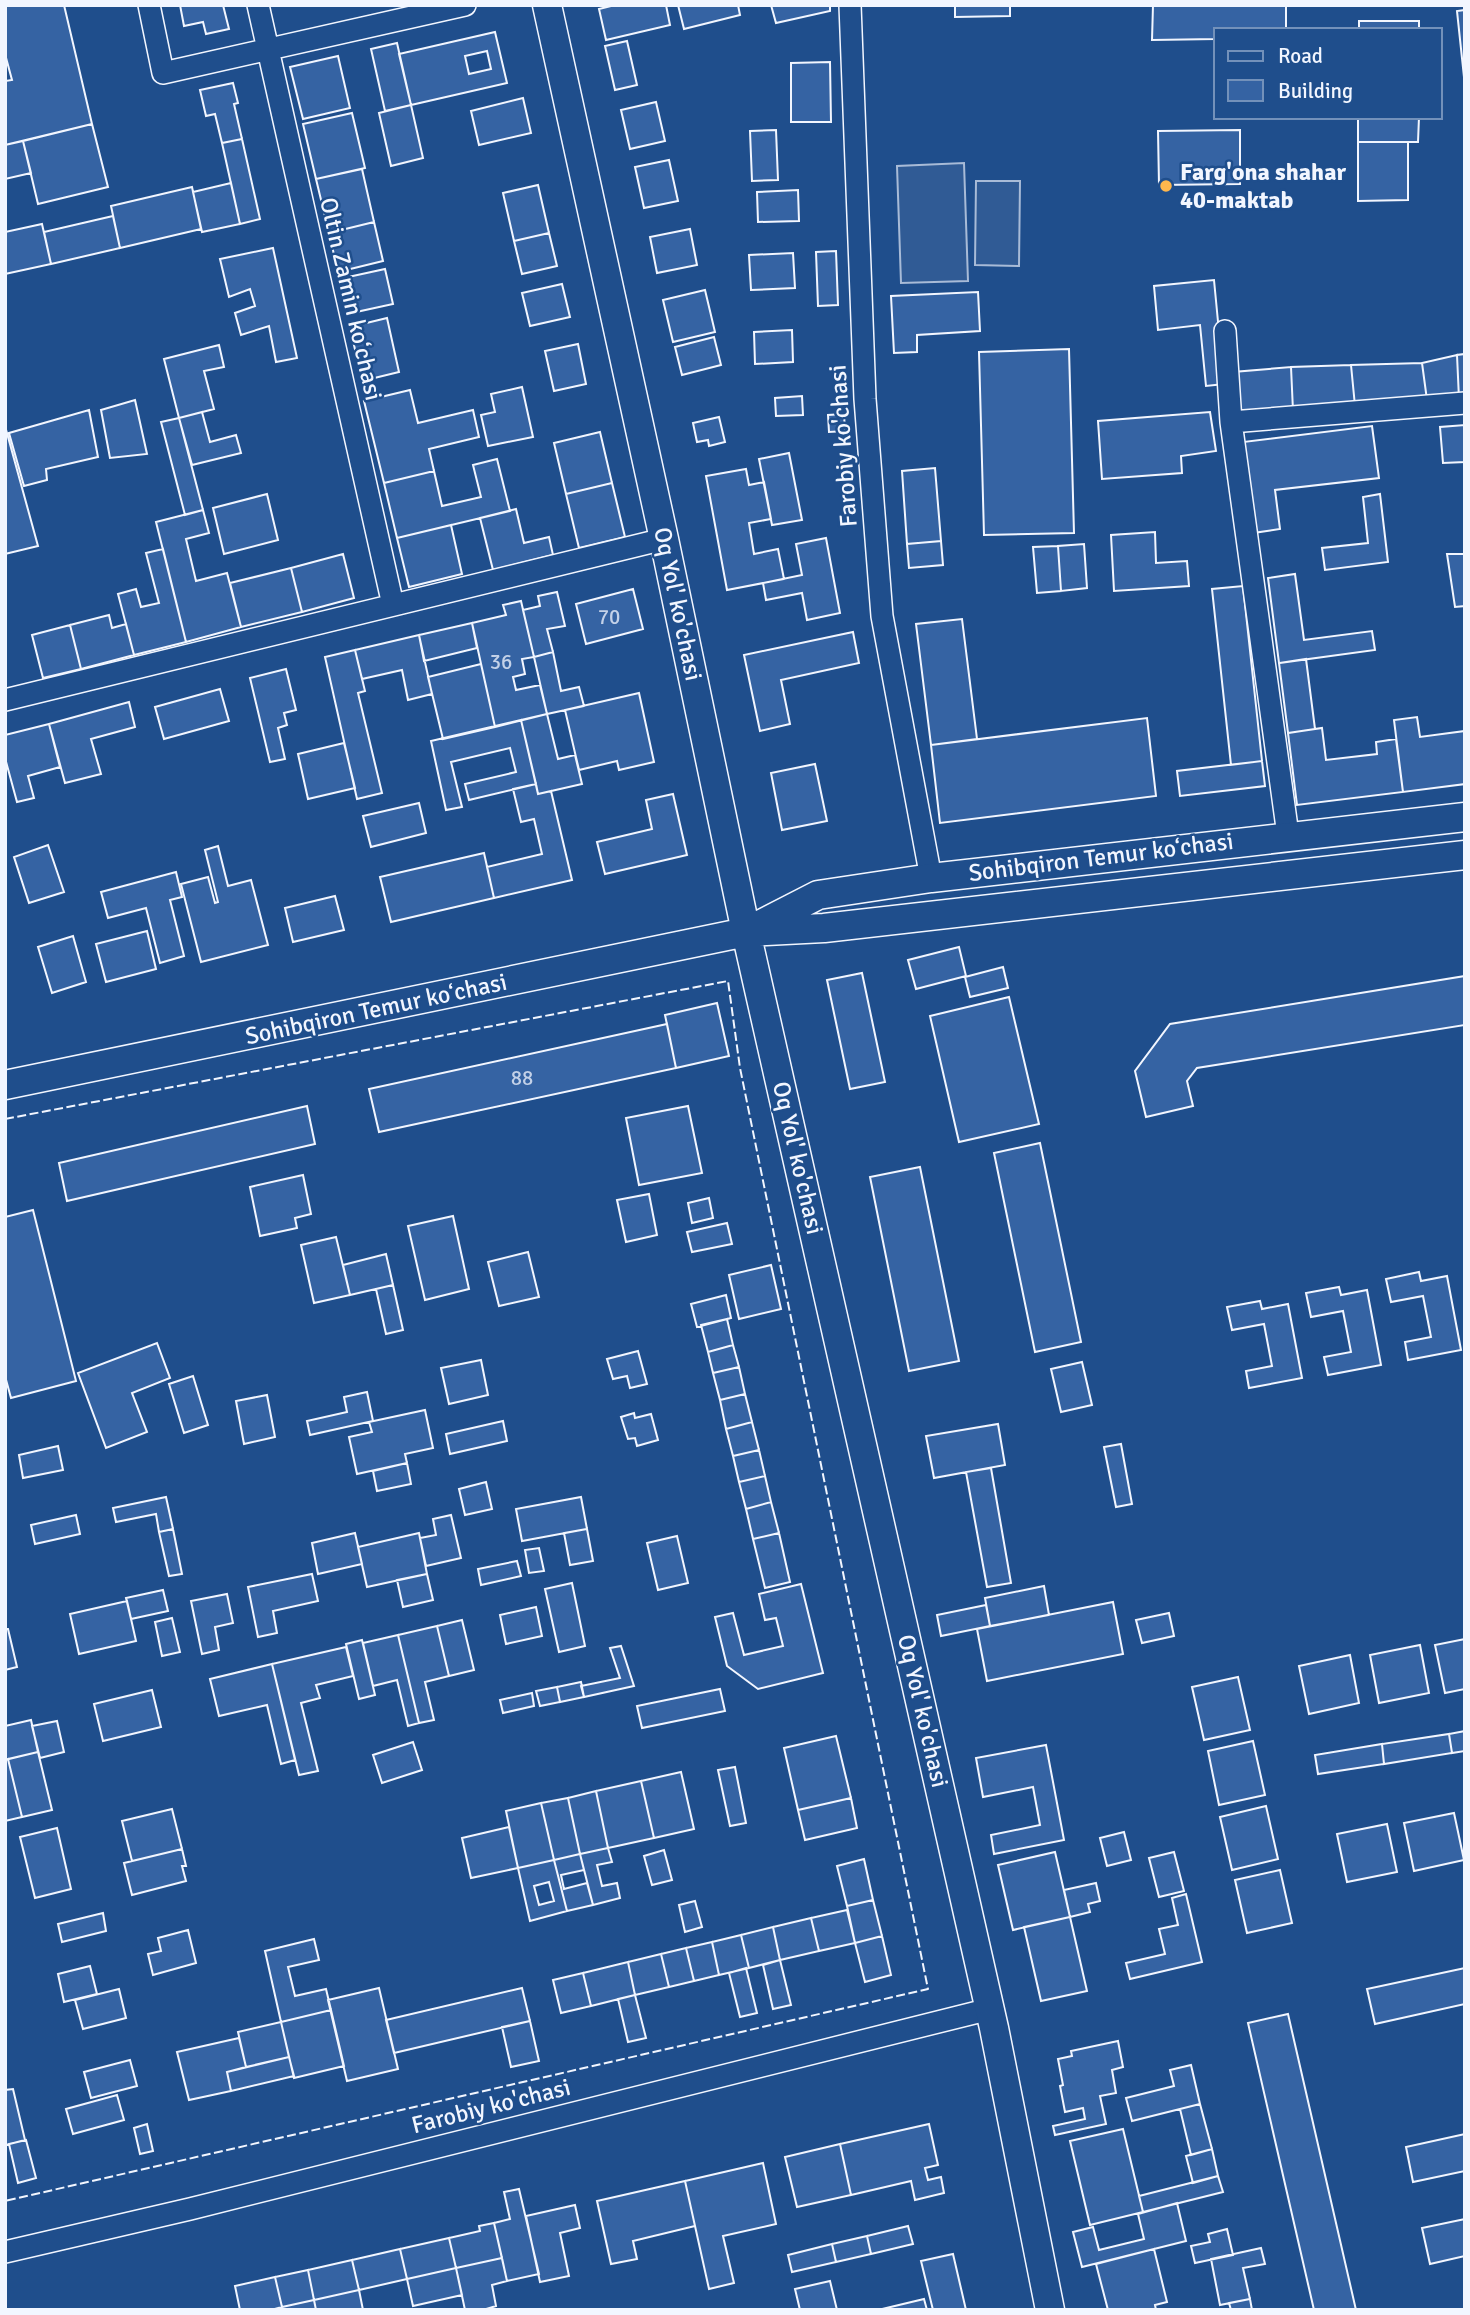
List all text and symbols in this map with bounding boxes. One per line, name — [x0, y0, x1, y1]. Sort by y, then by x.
legend — [1214, 28, 1442, 119]
text: Road — [1278, 43, 1323, 69]
text: Building — [1278, 78, 1353, 104]
place label: Farg'ona shahar 40-maktab — [1180, 157, 1346, 215]
marker: Farg'ona shahar 40-maktab — [1158, 178, 1174, 194]
street label: Oltin Zamin koʻchasi — [313, 195, 389, 403]
street label: Farobiy ko'chasi — [822, 364, 864, 528]
street label: Oq Yol' ko'chasi — [647, 525, 709, 683]
house number: 70 — [598, 604, 620, 630]
house number: 36 — [490, 649, 512, 675]
street label: Sohibqiron Temur koʻchasi — [967, 826, 1235, 888]
street label: Sohibqiron Temur koʻchasi — [242, 967, 510, 1051]
house number: 88 — [511, 1065, 533, 1091]
street label: Oq Yol' ko'chasi — [766, 1079, 830, 1237]
street label: Oq Yol' ko'chasi — [891, 1632, 955, 1790]
street label: Farobiy ko'chasi — [408, 2072, 574, 2140]

